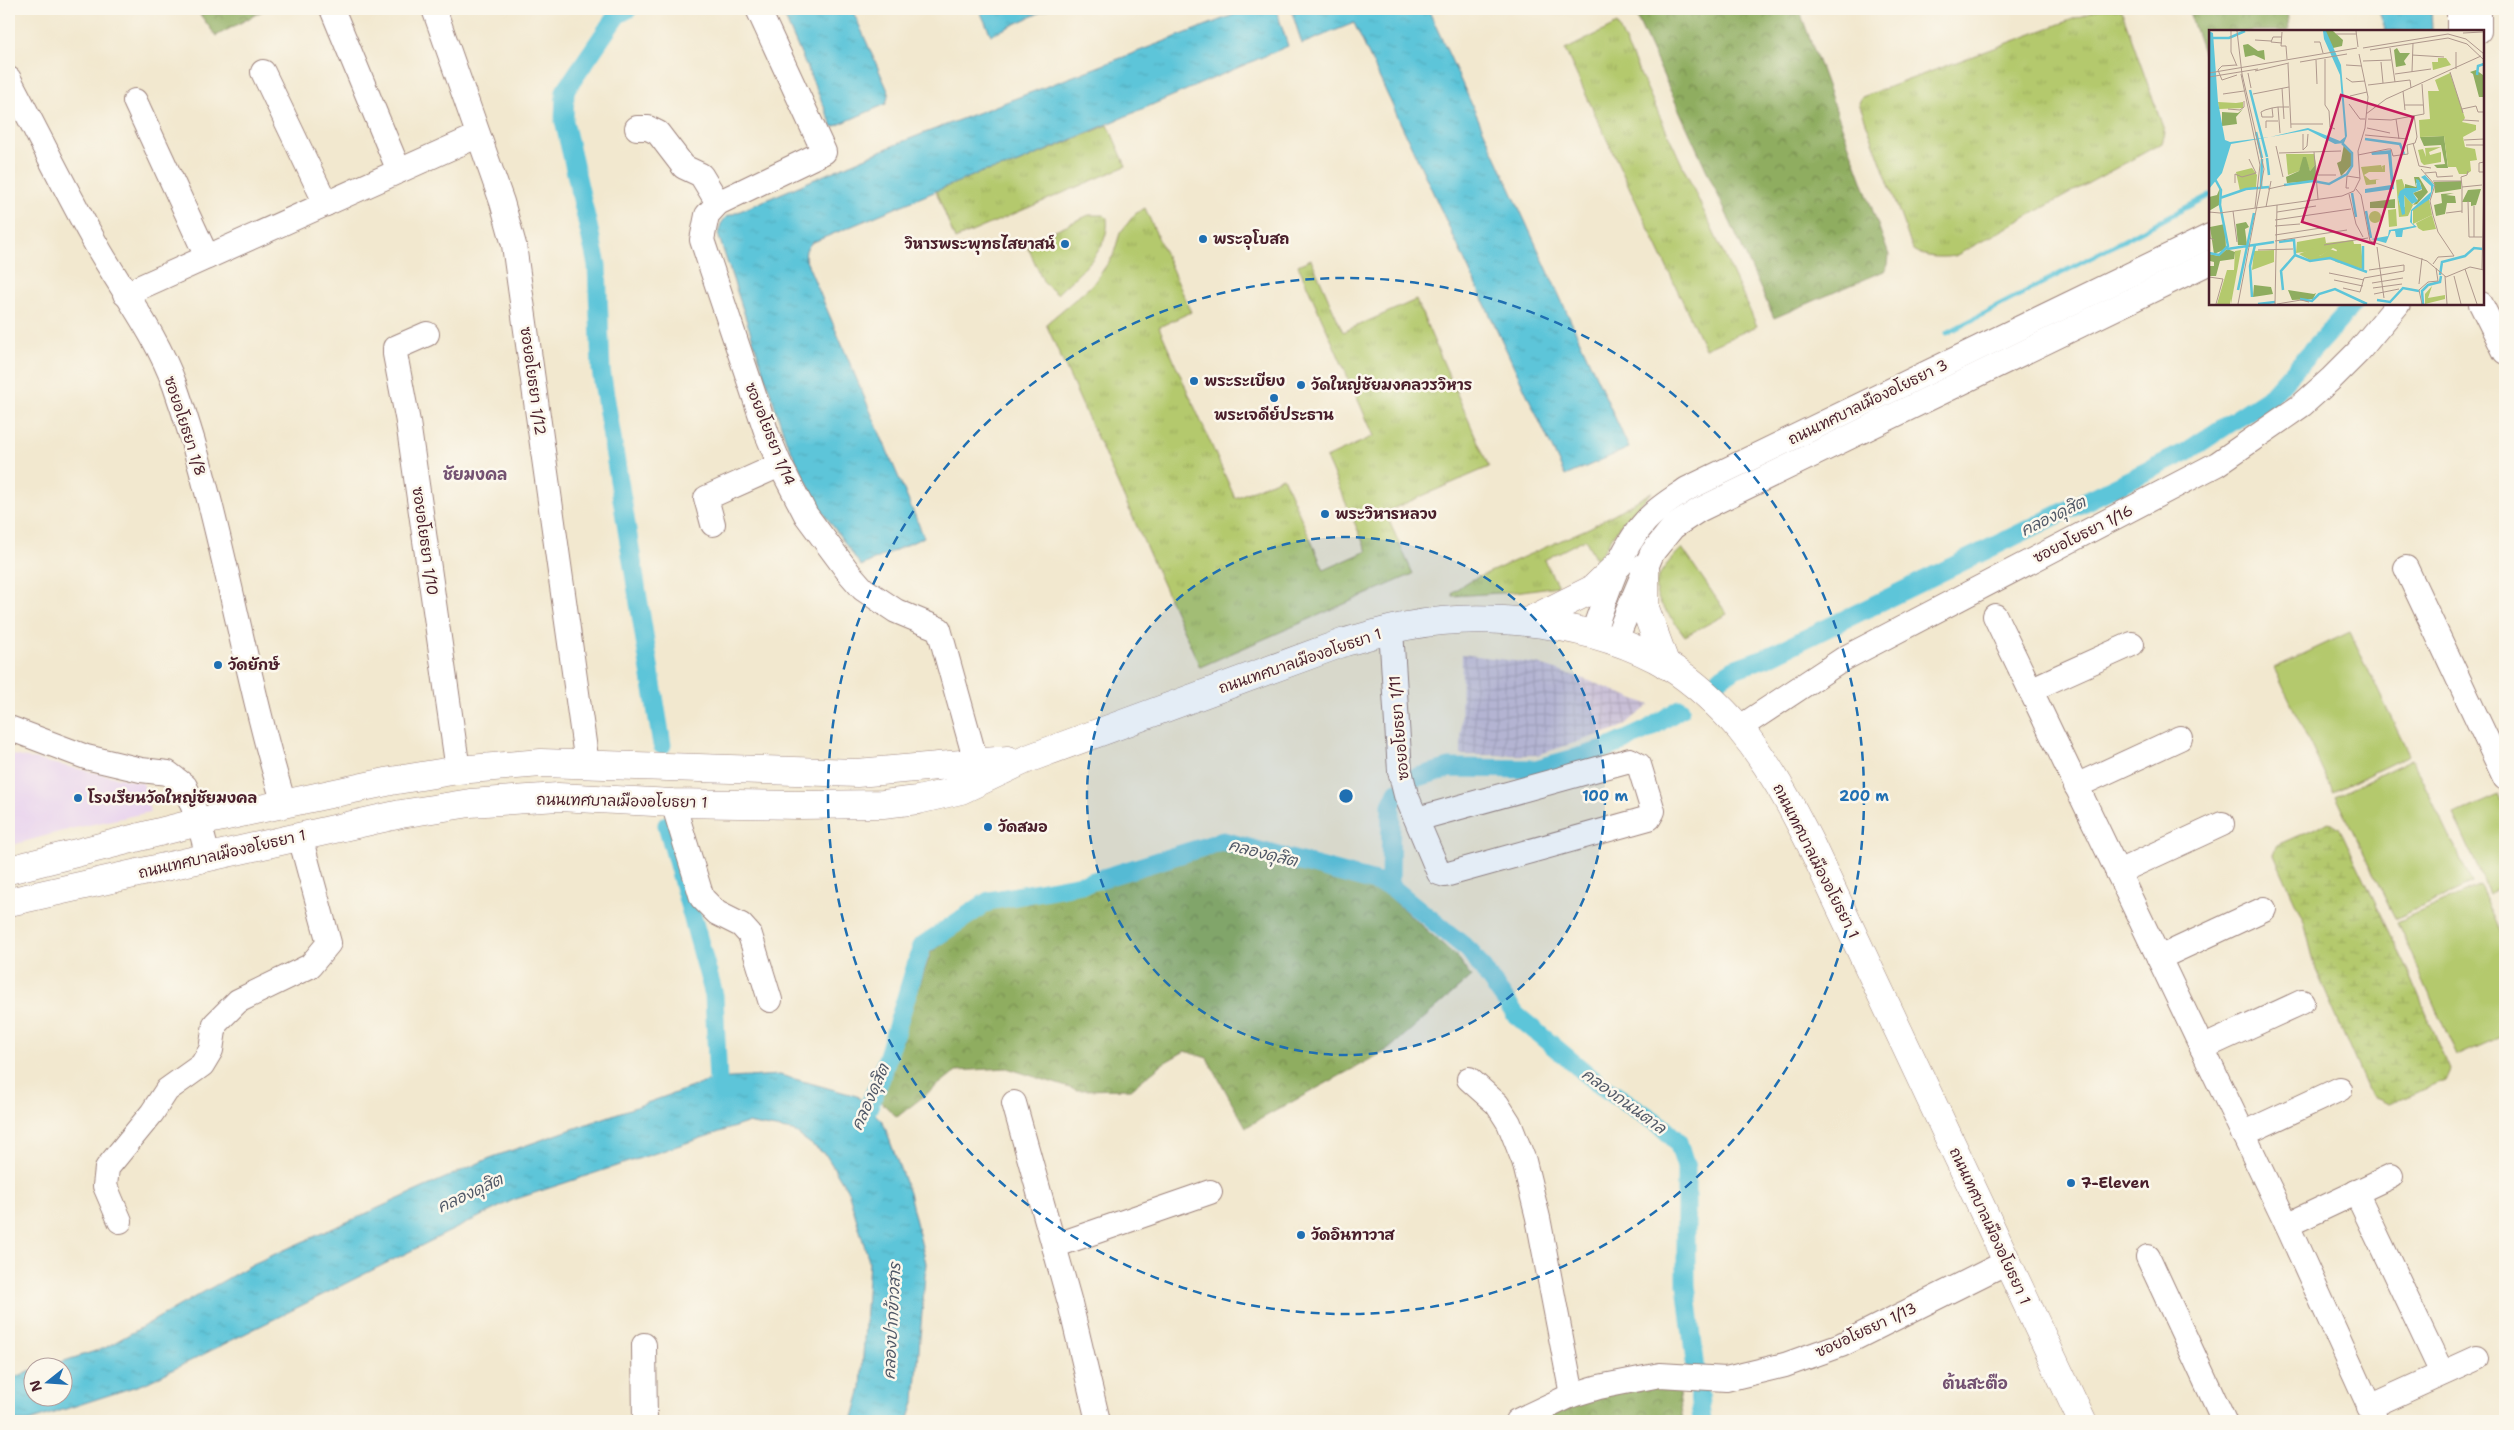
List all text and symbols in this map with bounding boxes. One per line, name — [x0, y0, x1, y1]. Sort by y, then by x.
inset map — [2209, 30, 2484, 305]
place label: พระอุโบสถ — [1213, 229, 1289, 250]
marker: พระอุโบสถ — [1197, 233, 1209, 245]
place label: วิหารพระพุทธไสยาสน์ — [904, 234, 1055, 255]
marker: วิหารพระพุทธไสยาสน์ — [1059, 238, 1071, 250]
street label: ซอยอโยธยา 1/12 — [515, 326, 551, 436]
street label: ถนนเทศบาลเมืองอโยธยา 3 — [1785, 355, 1951, 449]
place label: พระระเบียง — [1204, 371, 1285, 391]
street label: ซอยอโยธยา 1/8 — [159, 374, 211, 478]
marker: พระระเบียง — [1188, 375, 1200, 387]
place label: วัดใหญ่ชัยมงคลวรวิหาร — [1311, 375, 1473, 395]
marker: วัดใหญ่ชัยมงคลวรวิหาร — [1295, 379, 1307, 391]
street label: ซอยอโยธยา 1/14 — [740, 380, 800, 488]
marker: พระเจดีย์ประธาน — [1268, 392, 1280, 404]
place label: พระเจดีย์ประธาน — [1214, 405, 1334, 425]
district label: ชัยมงคล — [443, 464, 507, 485]
street label: ซอยอโยธยา 1/10 — [407, 485, 443, 597]
water label: คลองดุสิต — [2017, 491, 2091, 543]
street label: ซอยอโยธยา 1/16 — [2030, 500, 2136, 568]
place label: พระวิหารหลวง — [1335, 504, 1437, 524]
marker: พระวิหารหลวง — [1319, 508, 1331, 520]
street label: ถนนเทศบาลเมืองอโยธยา 1 — [1216, 624, 1384, 698]
place label: วัดยักษ์ — [228, 655, 280, 675]
marker: วัดยักษ์ — [212, 659, 224, 671]
street label: ซอยอโยธยา 1/11 — [1384, 675, 1414, 781]
street label: ถนนเทศบาลเมืองอโยธยา 1 — [1768, 780, 1864, 942]
text: 100 m — [1582, 786, 1628, 806]
text: 200 m — [1839, 786, 1889, 806]
centre of rings — [1337, 787, 1355, 805]
place label: โรงเรียนวัดใหญ่ชัยมงคล — [87, 788, 257, 808]
street label: ถนนเทศบาลเมืองอโยธยา 1 — [536, 790, 708, 812]
marker: โรงเรียนวัดใหญ่ชัยมงคล — [72, 792, 84, 804]
place label: วัดสมอ — [998, 817, 1048, 837]
marker: วัดสมอ — [982, 821, 994, 833]
street label: ถนนเทศบาลเมืองอโยธยา 1 — [136, 825, 308, 883]
water label: คลองดุสิต — [1226, 834, 1300, 874]
water label: คลองดุสิต — [846, 1060, 896, 1134]
water label: คลองถนนตาล — [1578, 1064, 1671, 1139]
street label: ถนนเทศบาลเมืองอโยธยา 1 — [1945, 1144, 2035, 1308]
water label: คลองดุสิต — [434, 1168, 508, 1219]
place label: 7-Eleven — [2081, 1173, 2150, 1193]
marker: 7-Eleven — [2065, 1177, 2077, 1189]
place label: วัดอินทาวาส — [1311, 1225, 1396, 1245]
marker: วัดอินทาวาส — [1295, 1229, 1307, 1241]
water label: คลองปากข้าวสาร — [878, 1261, 906, 1380]
street label: ซอยอโยธยา 1/13 — [1812, 1298, 1920, 1362]
north arrow — [22, 1358, 72, 1408]
district label: ต้นสะตือ — [1942, 1372, 2008, 1394]
text: N — [25, 1378, 46, 1394]

